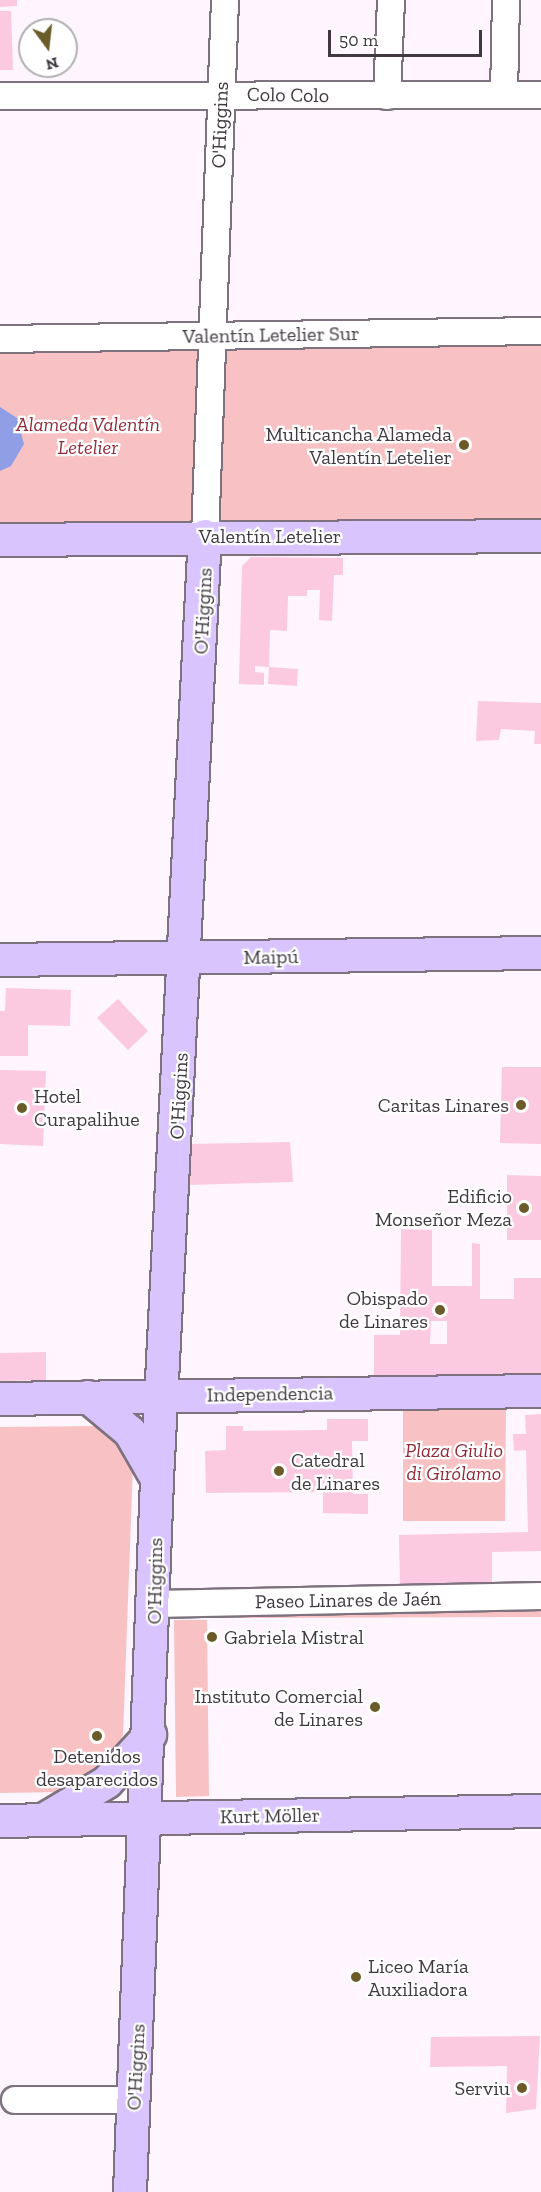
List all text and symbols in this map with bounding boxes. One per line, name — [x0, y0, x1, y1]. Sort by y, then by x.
north arrow — [18, 18, 78, 78]
scale bar — [331, 18, 486, 56]
text: 50 m — [339, 29, 378, 51]
text: N — [44, 53, 61, 75]
street label: O'Higgins — [206, 81, 234, 169]
street label: Colo Colo — [247, 82, 329, 108]
street label: Valentín Letelier Sur — [182, 321, 360, 349]
park label: Alameda Valentín Letelier — [16, 412, 160, 459]
place label: Multicancha Alameda Valentín Letelier — [265, 422, 452, 469]
marker: Multicancha Alameda Valentín Letelier — [457, 438, 471, 452]
street label: Valentín Letelier — [199, 524, 341, 548]
street label: O'Higgins — [189, 567, 217, 655]
street label: Maipú — [243, 945, 299, 969]
street label: O'Higgins — [165, 1052, 193, 1140]
place label: Hotel Curapalihue — [34, 1084, 140, 1131]
place label: Caritas Linares — [378, 1093, 509, 1117]
marker: Caritas Linares — [514, 1098, 528, 1112]
marker: Hotel Curapalihue — [15, 1101, 29, 1115]
place label: Edificio Monseñor Meza — [375, 1184, 512, 1231]
marker: Edificio Monseñor Meza — [517, 1201, 531, 1215]
place label: Obispado de Linares — [339, 1286, 428, 1333]
marker: Obispado de Linares — [433, 1303, 447, 1317]
street label: Independencia — [207, 1381, 333, 1407]
park label: Plaza Giulio di Girólamo — [405, 1439, 503, 1486]
place label: Catedral de Linares — [291, 1448, 380, 1495]
marker: Catedral de Linares — [272, 1464, 286, 1478]
street label: O'Higgins — [142, 1537, 168, 1625]
street label: Paseo Linares de Jaén — [254, 1586, 442, 1614]
place label: Gabriela Mistral — [224, 1625, 364, 1649]
marker: Gabriela Mistral — [205, 1630, 219, 1644]
place label: Instituto Comercial de Linares — [194, 1684, 363, 1731]
marker: Instituto Comercial de Linares — [368, 1700, 382, 1714]
marker: Detenidos desaparecidos — [90, 1729, 104, 1743]
place label: Detenidos desaparecidos — [36, 1745, 158, 1792]
street label: Kurt Möller — [220, 1803, 320, 1829]
place label: Liceo María Auxiliadora — [368, 1954, 469, 2001]
marker: Liceo María Auxiliadora — [349, 1970, 363, 1984]
street label: O'Higgins — [122, 2023, 150, 2111]
place label: Serviu — [455, 2076, 510, 2100]
marker: Serviu — [515, 2081, 529, 2095]

